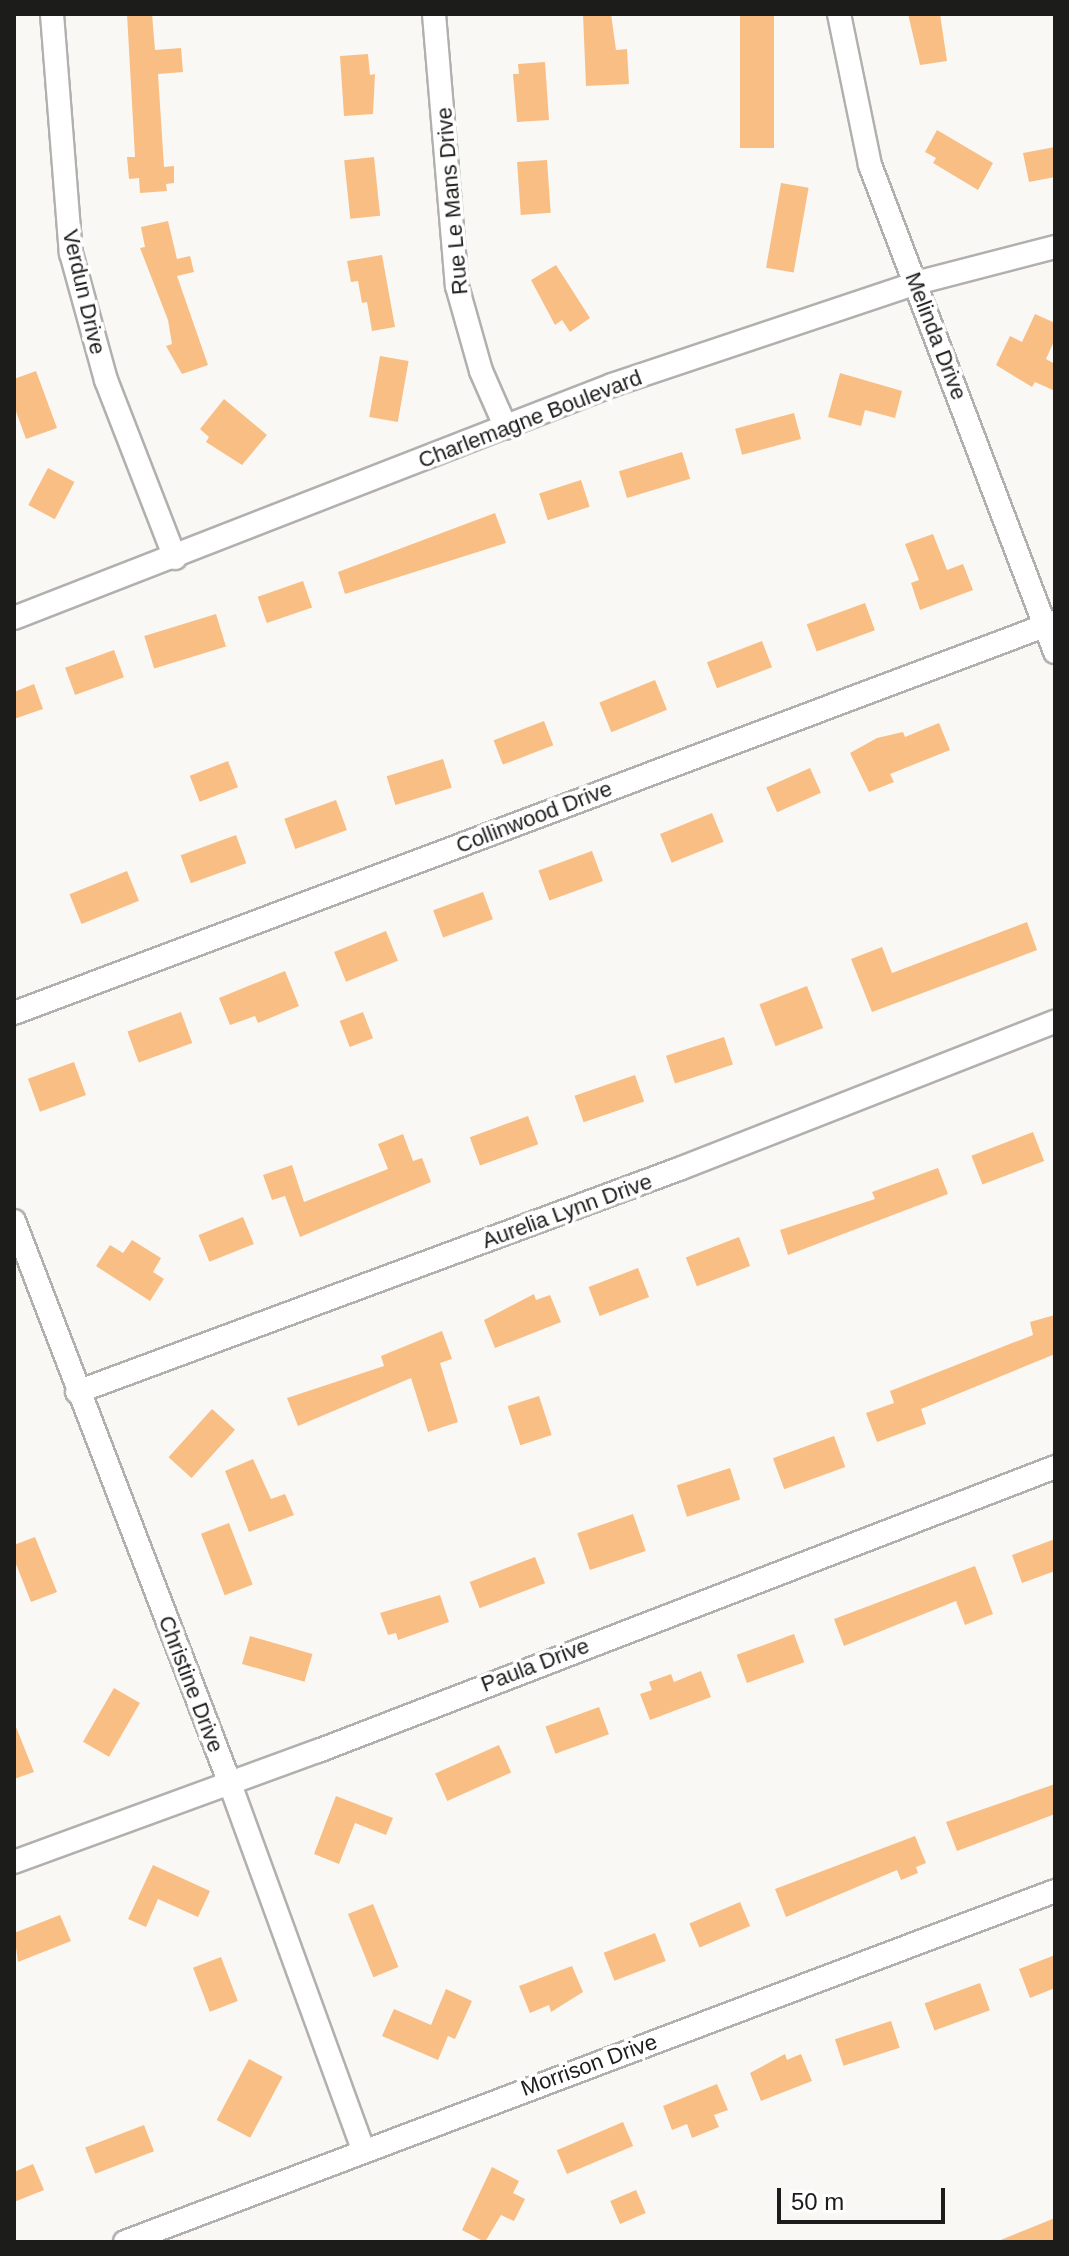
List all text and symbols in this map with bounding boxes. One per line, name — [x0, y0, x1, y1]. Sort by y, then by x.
street label: Rue Le Mans Drive — [431, 106, 473, 296]
street label: Verdun Drive — [57, 227, 111, 357]
street label: Melinda Drive — [900, 268, 972, 404]
street label: Charlemagne Boulevard — [415, 364, 645, 474]
street label: Collinwood Drive — [452, 775, 616, 859]
street label: Aurelia Lynn Drive — [478, 1168, 656, 1254]
street label: Christine Drive — [153, 1612, 229, 1756]
street label: Paula Drive — [477, 1632, 593, 1698]
street label: Morrison Drive — [517, 2028, 661, 2102]
scale bar — [781, 2172, 949, 2222]
text: 50 m — [791, 2188, 844, 2215]

